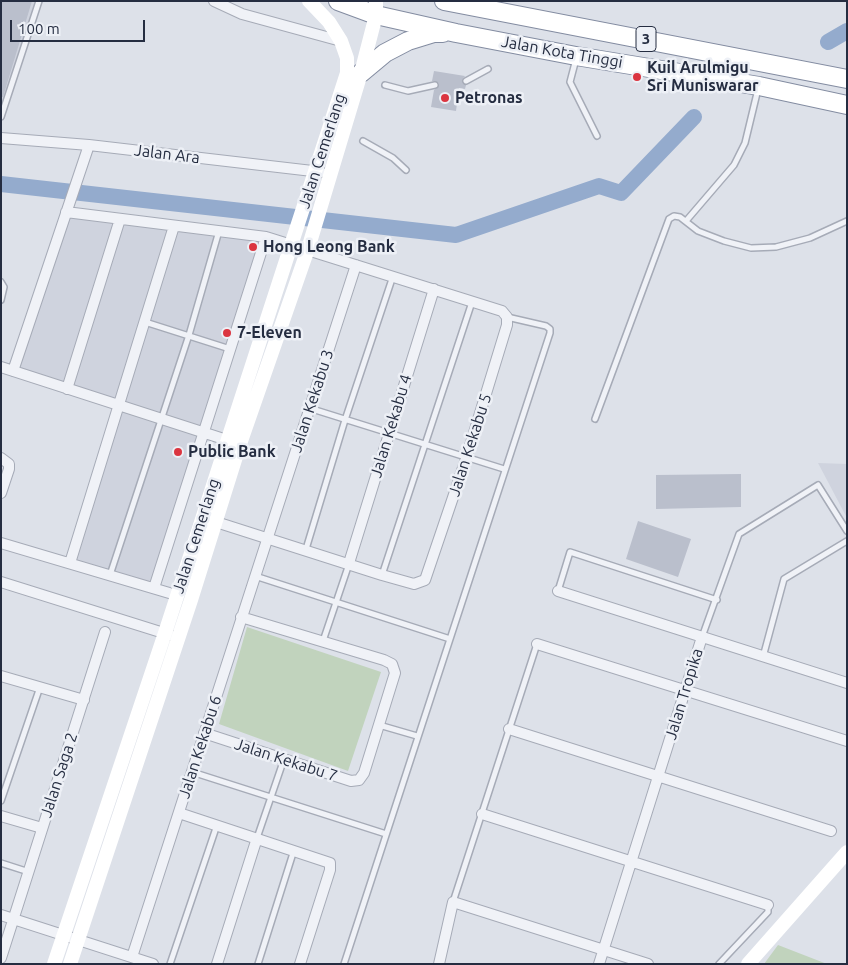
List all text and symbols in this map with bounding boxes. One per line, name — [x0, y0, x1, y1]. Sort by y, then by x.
scale bar — [12, 10, 148, 42]
text: 100 m — [18, 20, 60, 37]
road number: 3 — [636, 26, 656, 52]
street label: Jalan Kota Tinggi — [500, 32, 624, 72]
place label: Kuil Arulmigu Sri Muniswarar — [647, 58, 759, 96]
marker: Kuil Arulmigu Sri Muniswarar — [631, 71, 643, 83]
place label: Petronas — [455, 88, 523, 108]
street label: Jalan Cemerlang — [294, 91, 350, 211]
marker: Petronas — [439, 92, 451, 104]
street label: Jalan Ara — [133, 140, 201, 168]
place label: Hong Leong Bank — [263, 237, 395, 257]
marker: Hong Leong Bank — [247, 241, 259, 253]
place label: 7-Eleven — [237, 323, 302, 343]
marker: 7-Eleven — [221, 327, 233, 339]
street label: Jalan Kekabu 3 — [286, 347, 338, 455]
street label: Jalan Kekabu 4 — [366, 372, 416, 480]
street label: Jalan Kekabu 5 — [444, 391, 496, 499]
place label: Public Bank — [188, 442, 276, 462]
marker: Public Bank — [172, 446, 184, 458]
street label: Jalan Cemerlang — [168, 476, 224, 596]
street label: Jalan Tropika — [661, 646, 707, 742]
street label: Jalan Kekabu 6 — [174, 693, 226, 801]
street label: Jalan Saga 2 — [36, 730, 82, 820]
street label: Jalan Kekabu 7 — [232, 734, 340, 786]

